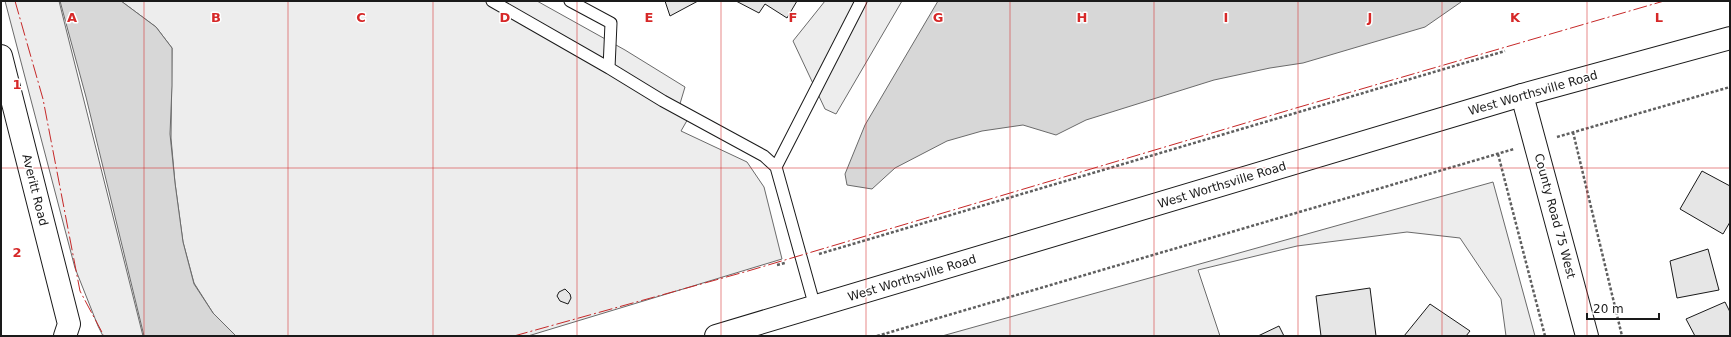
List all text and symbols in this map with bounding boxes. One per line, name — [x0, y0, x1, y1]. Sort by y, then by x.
text: A — [67, 10, 77, 25]
text: B — [211, 10, 221, 25]
text: C — [356, 10, 366, 25]
text: D — [500, 10, 511, 25]
text: E — [645, 10, 653, 25]
text: F — [789, 10, 797, 25]
text: G — [933, 10, 943, 25]
text: H — [1077, 10, 1087, 25]
text: I — [1224, 10, 1228, 25]
text: J — [1367, 10, 1372, 25]
text: K — [1510, 10, 1521, 25]
text: L — [1655, 10, 1663, 25]
street label: West Worthsville Road — [1467, 68, 1599, 118]
text: 1 — [12, 77, 22, 92]
street label: County Road 75 West — [1532, 152, 1579, 280]
street label: Averitt Road — [19, 153, 51, 227]
street label: West Worthsville Road — [1156, 159, 1288, 211]
text: 2 — [12, 245, 22, 260]
street label: West Worthsville Road — [846, 252, 978, 304]
scale bar — [1587, 295, 1659, 321]
text: 20 m — [1593, 302, 1624, 316]

